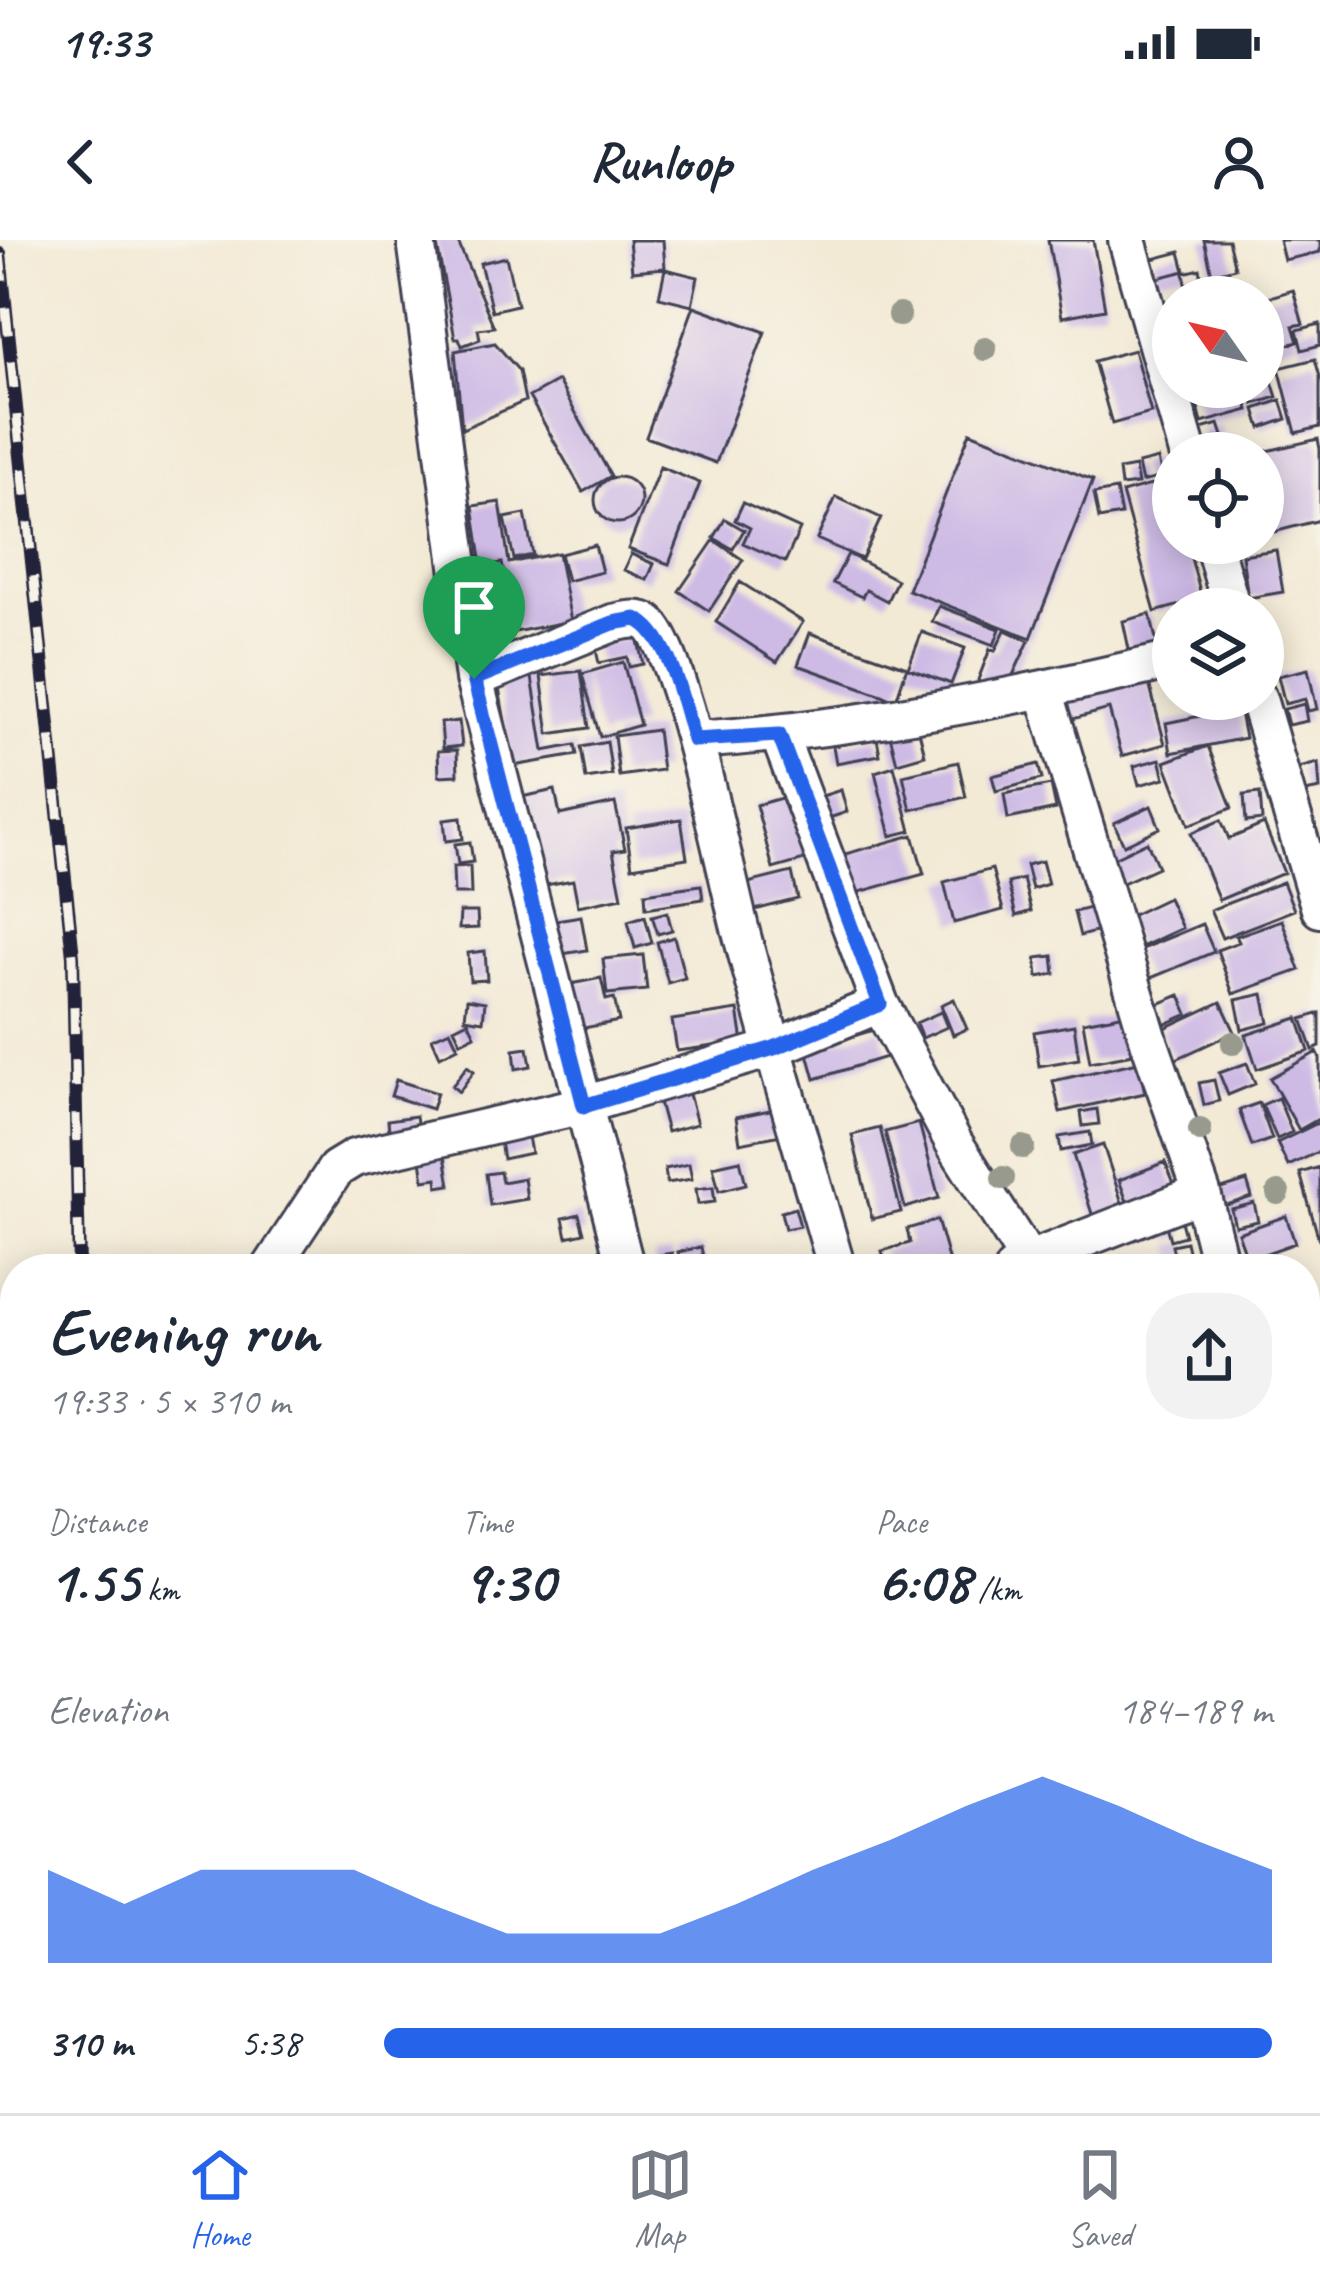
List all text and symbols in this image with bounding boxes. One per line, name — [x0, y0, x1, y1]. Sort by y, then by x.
text: 19:33 — [60, 14, 149, 71]
text: Runloop — [589, 128, 731, 196]
icon: back — [48, 129, 114, 195]
icon: person — [1206, 129, 1272, 195]
north arrow — [1152, 276, 1284, 408]
map controls — [1152, 276, 1284, 720]
button: locate — [1152, 432, 1284, 564]
pin — [423, 556, 525, 679]
icon: arrive — [441, 574, 507, 640]
button: layers — [1152, 588, 1284, 720]
text: Evening run — [48, 1290, 318, 1373]
button: share — [1146, 1293, 1272, 1419]
text: 19:33 · 5 × 310 m — [48, 1377, 290, 1426]
text: Distance — [48, 1501, 146, 1543]
text: Time — [462, 1501, 513, 1543]
text: Pace — [876, 1501, 927, 1543]
text: 1.55 — [48, 1543, 139, 1619]
text: 9:30 — [462, 1543, 554, 1619]
text: 6:08 — [876, 1543, 970, 1619]
text: km — [139, 1569, 179, 1611]
text: /km — [970, 1569, 1021, 1611]
text: Elevation — [48, 1686, 168, 1735]
text: 184–189 m — [1118, 1686, 1272, 1735]
text: 310 m — [48, 2019, 132, 2068]
text: 5:38 — [240, 2019, 300, 2068]
tab: Home — [187, 2142, 253, 2256]
tab: Map — [627, 2142, 693, 2256]
tab: Saved — [1067, 2142, 1133, 2256]

